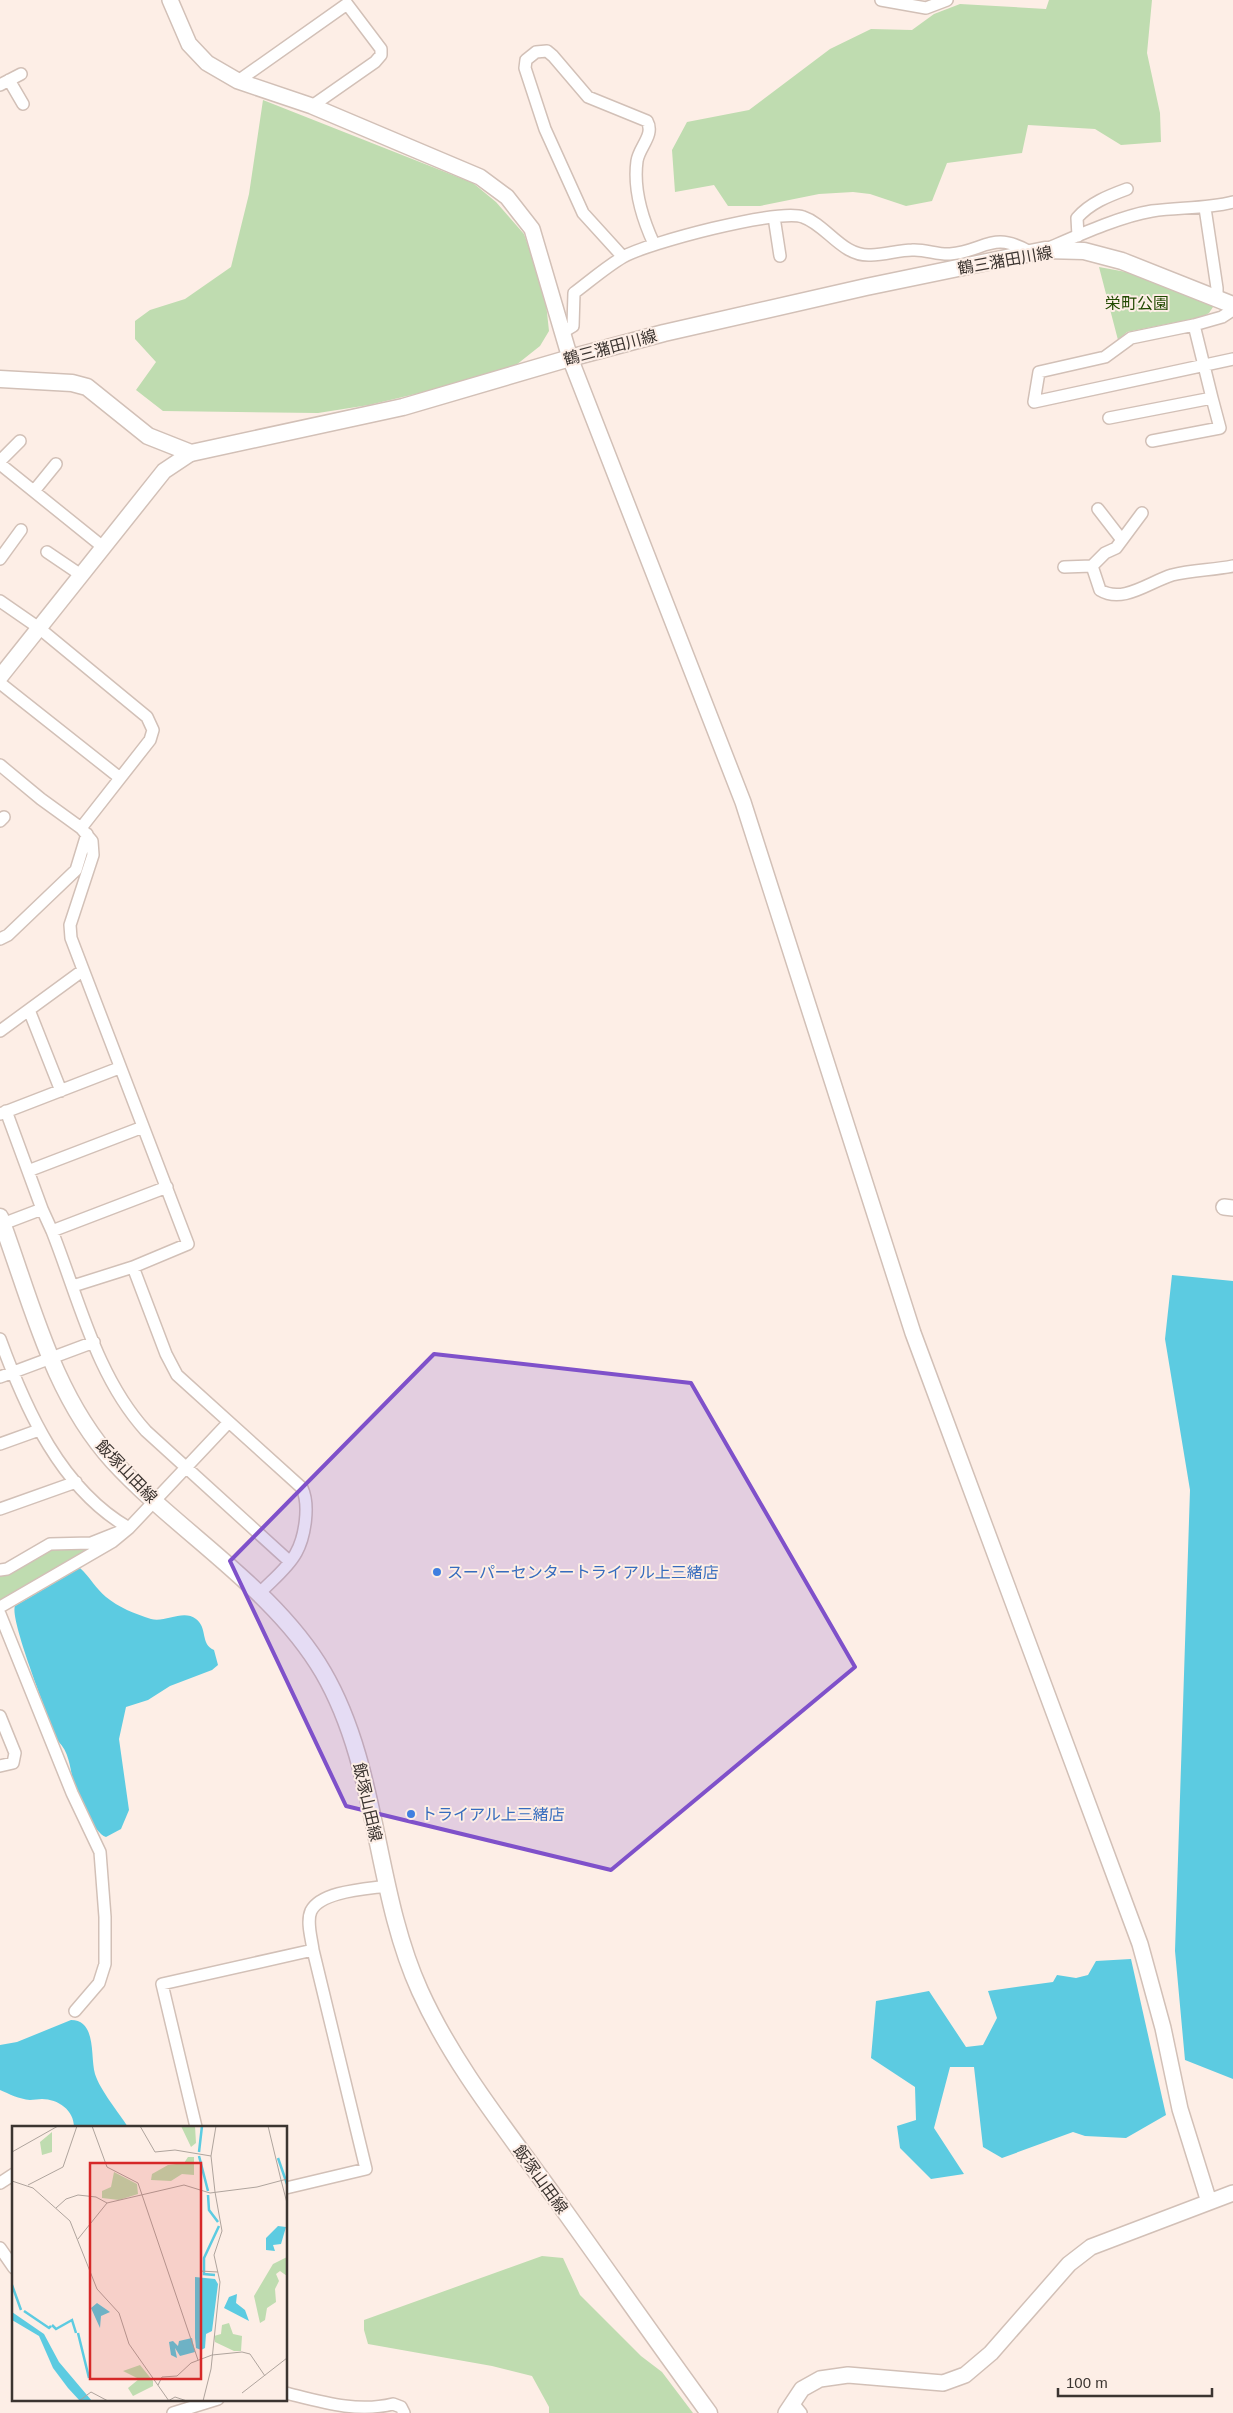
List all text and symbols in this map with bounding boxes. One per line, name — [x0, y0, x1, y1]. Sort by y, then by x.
street label: 鶴三潴田川線 — [956, 244, 1054, 277]
park label: 栄町公園 — [1105, 295, 1169, 312]
street label: 鶴三潴田川線 — [562, 327, 659, 368]
street label: 飯塚山田線 — [93, 1437, 161, 1506]
place label: スーパーセンタートライアル上三緒店 — [447, 1564, 719, 1581]
marker: スーパーセンタートライアル上三緒店 — [431, 1566, 443, 1578]
street label: 飯塚山田線 — [350, 1761, 385, 1843]
place label: トライアル上三緒店 — [421, 1806, 565, 1823]
marker: トライアル上三緒店 — [405, 1808, 417, 1820]
inset map — [12, 2126, 288, 2400]
street label: 飯塚山田線 — [510, 2142, 571, 2217]
scale bar — [1058, 2366, 1212, 2398]
text: 100 m — [1066, 2374, 1108, 2391]

